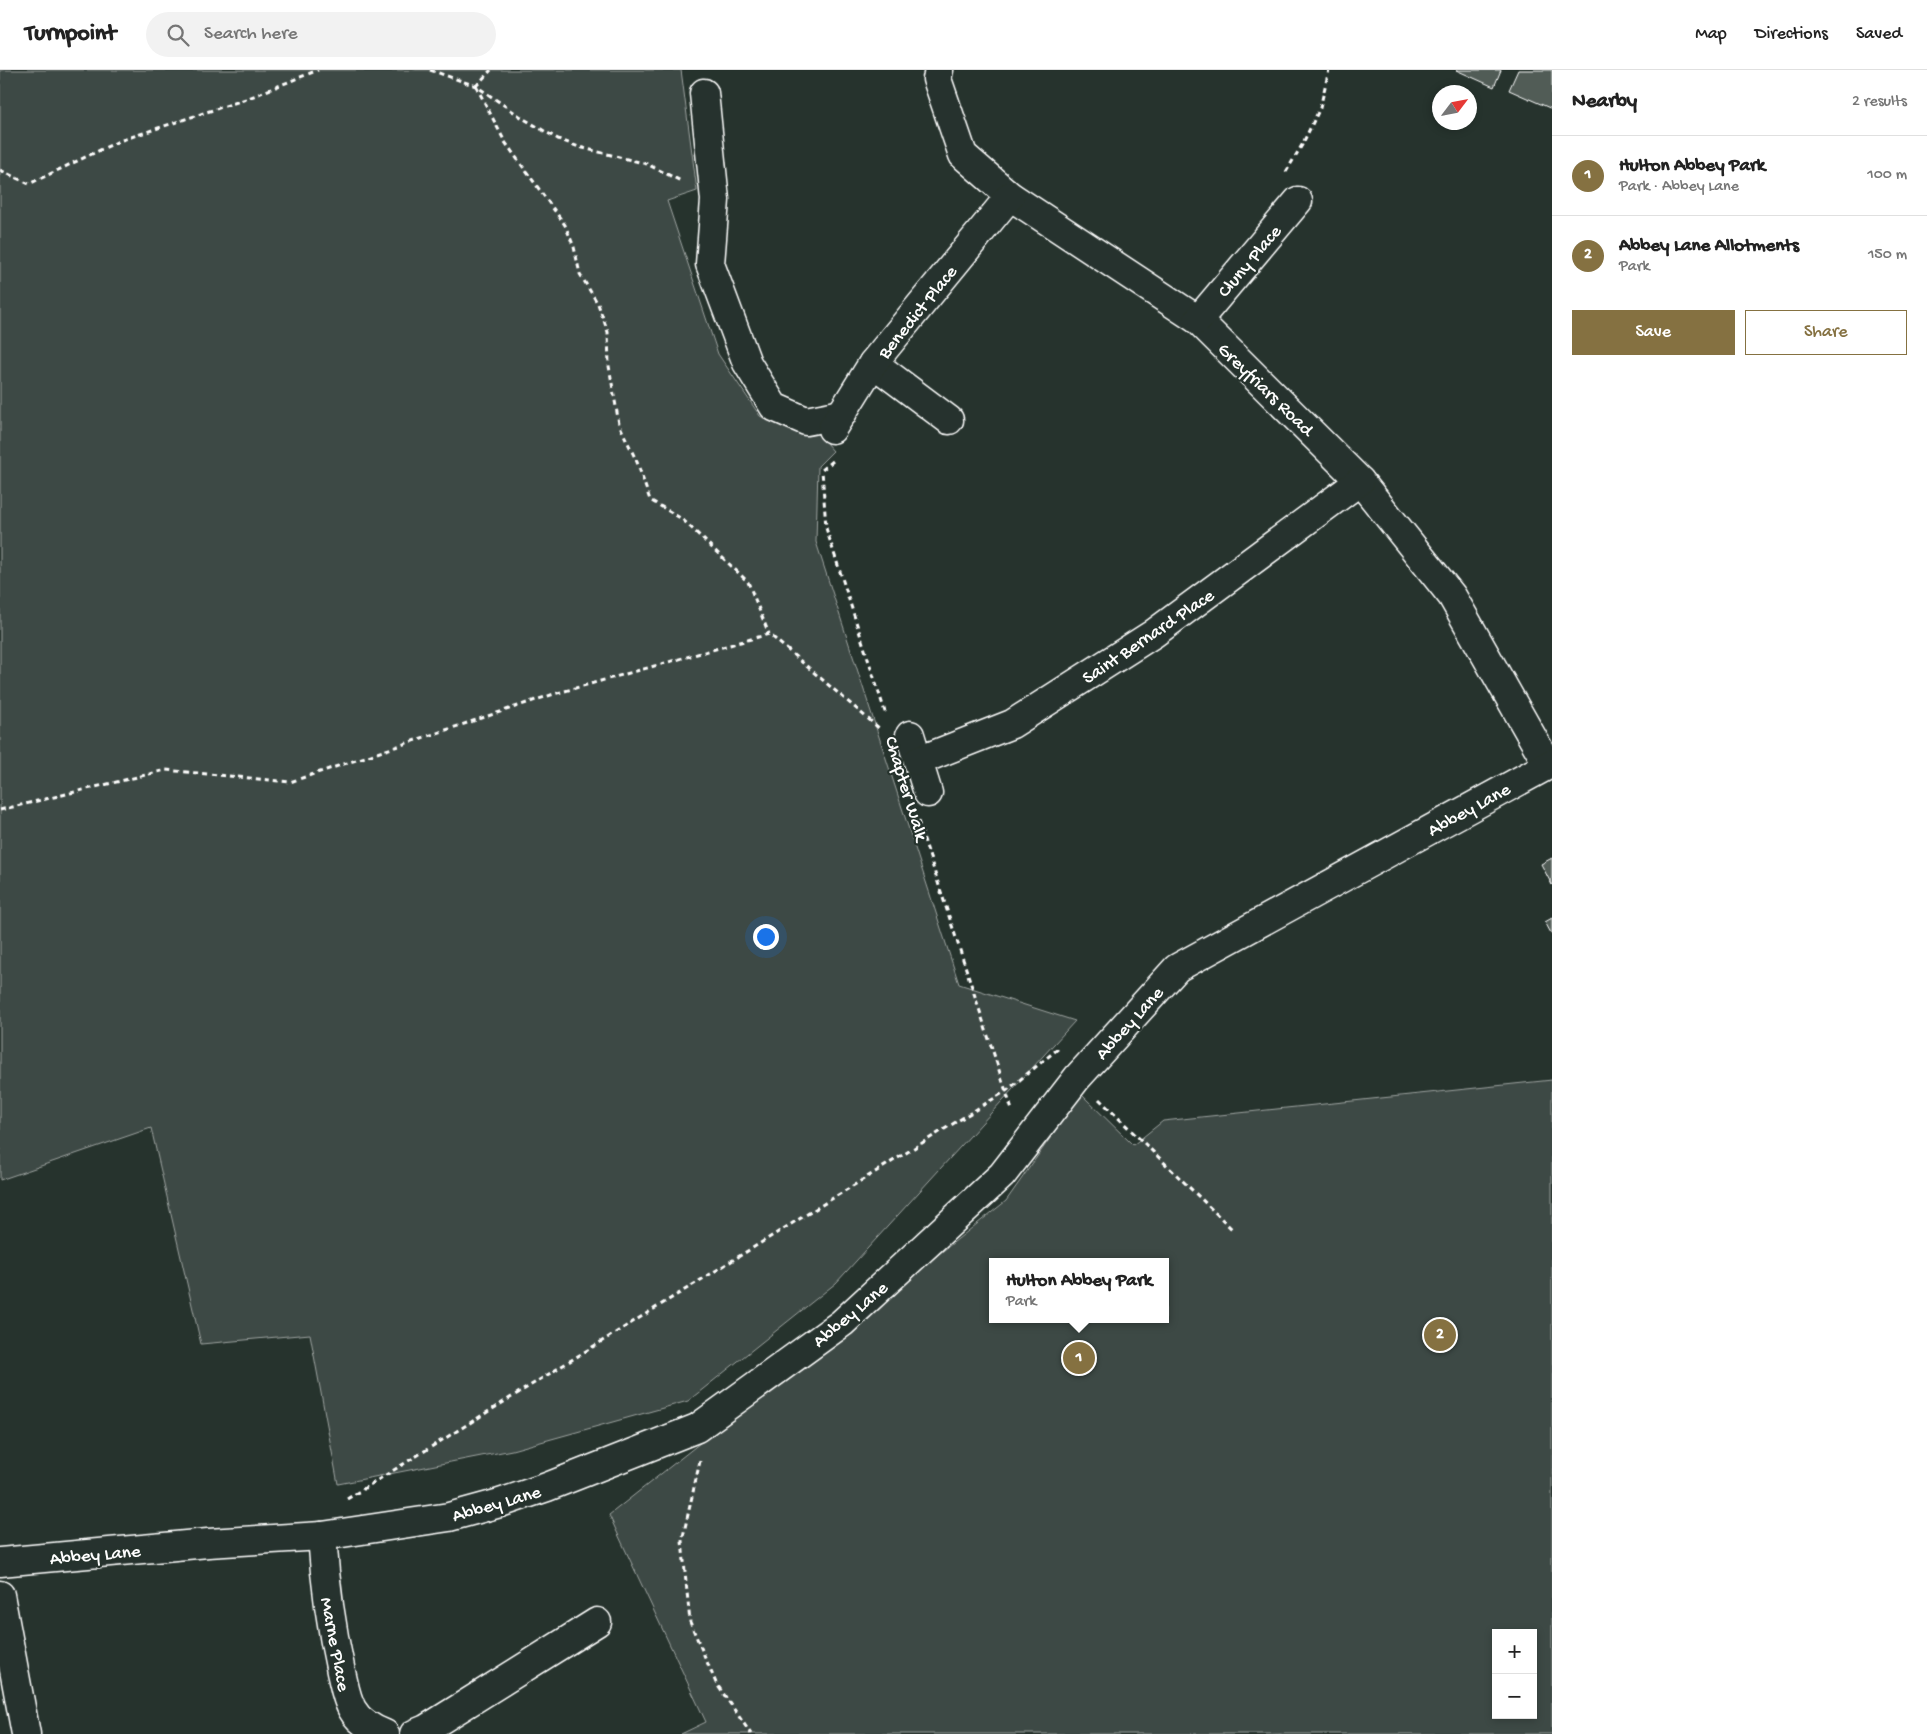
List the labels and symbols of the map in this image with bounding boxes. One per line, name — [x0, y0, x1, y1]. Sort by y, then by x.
north arrow — [1432, 85, 1477, 130]
street label: Cluny Place — [1214, 221, 1288, 303]
street label: Benedict Place — [873, 262, 964, 365]
street label: Greyfriars Road — [1212, 339, 1319, 443]
street label: Saint Bernard Place — [1079, 585, 1220, 691]
street label: Chapter Walk — [878, 734, 932, 846]
street label: Abbey Lane — [1424, 779, 1515, 843]
your location — [753, 924, 779, 950]
street label: Abbey Lane — [1092, 983, 1170, 1066]
street label: Abbey Lane — [809, 1277, 894, 1354]
pin: 2 — [1424, 1316, 1456, 1354]
pin: 1 — [1063, 1339, 1095, 1377]
street label: Abbey Lane — [450, 1482, 544, 1529]
street label: Abbey Lane — [49, 1541, 142, 1572]
street label: Marne Place — [313, 1596, 354, 1694]

